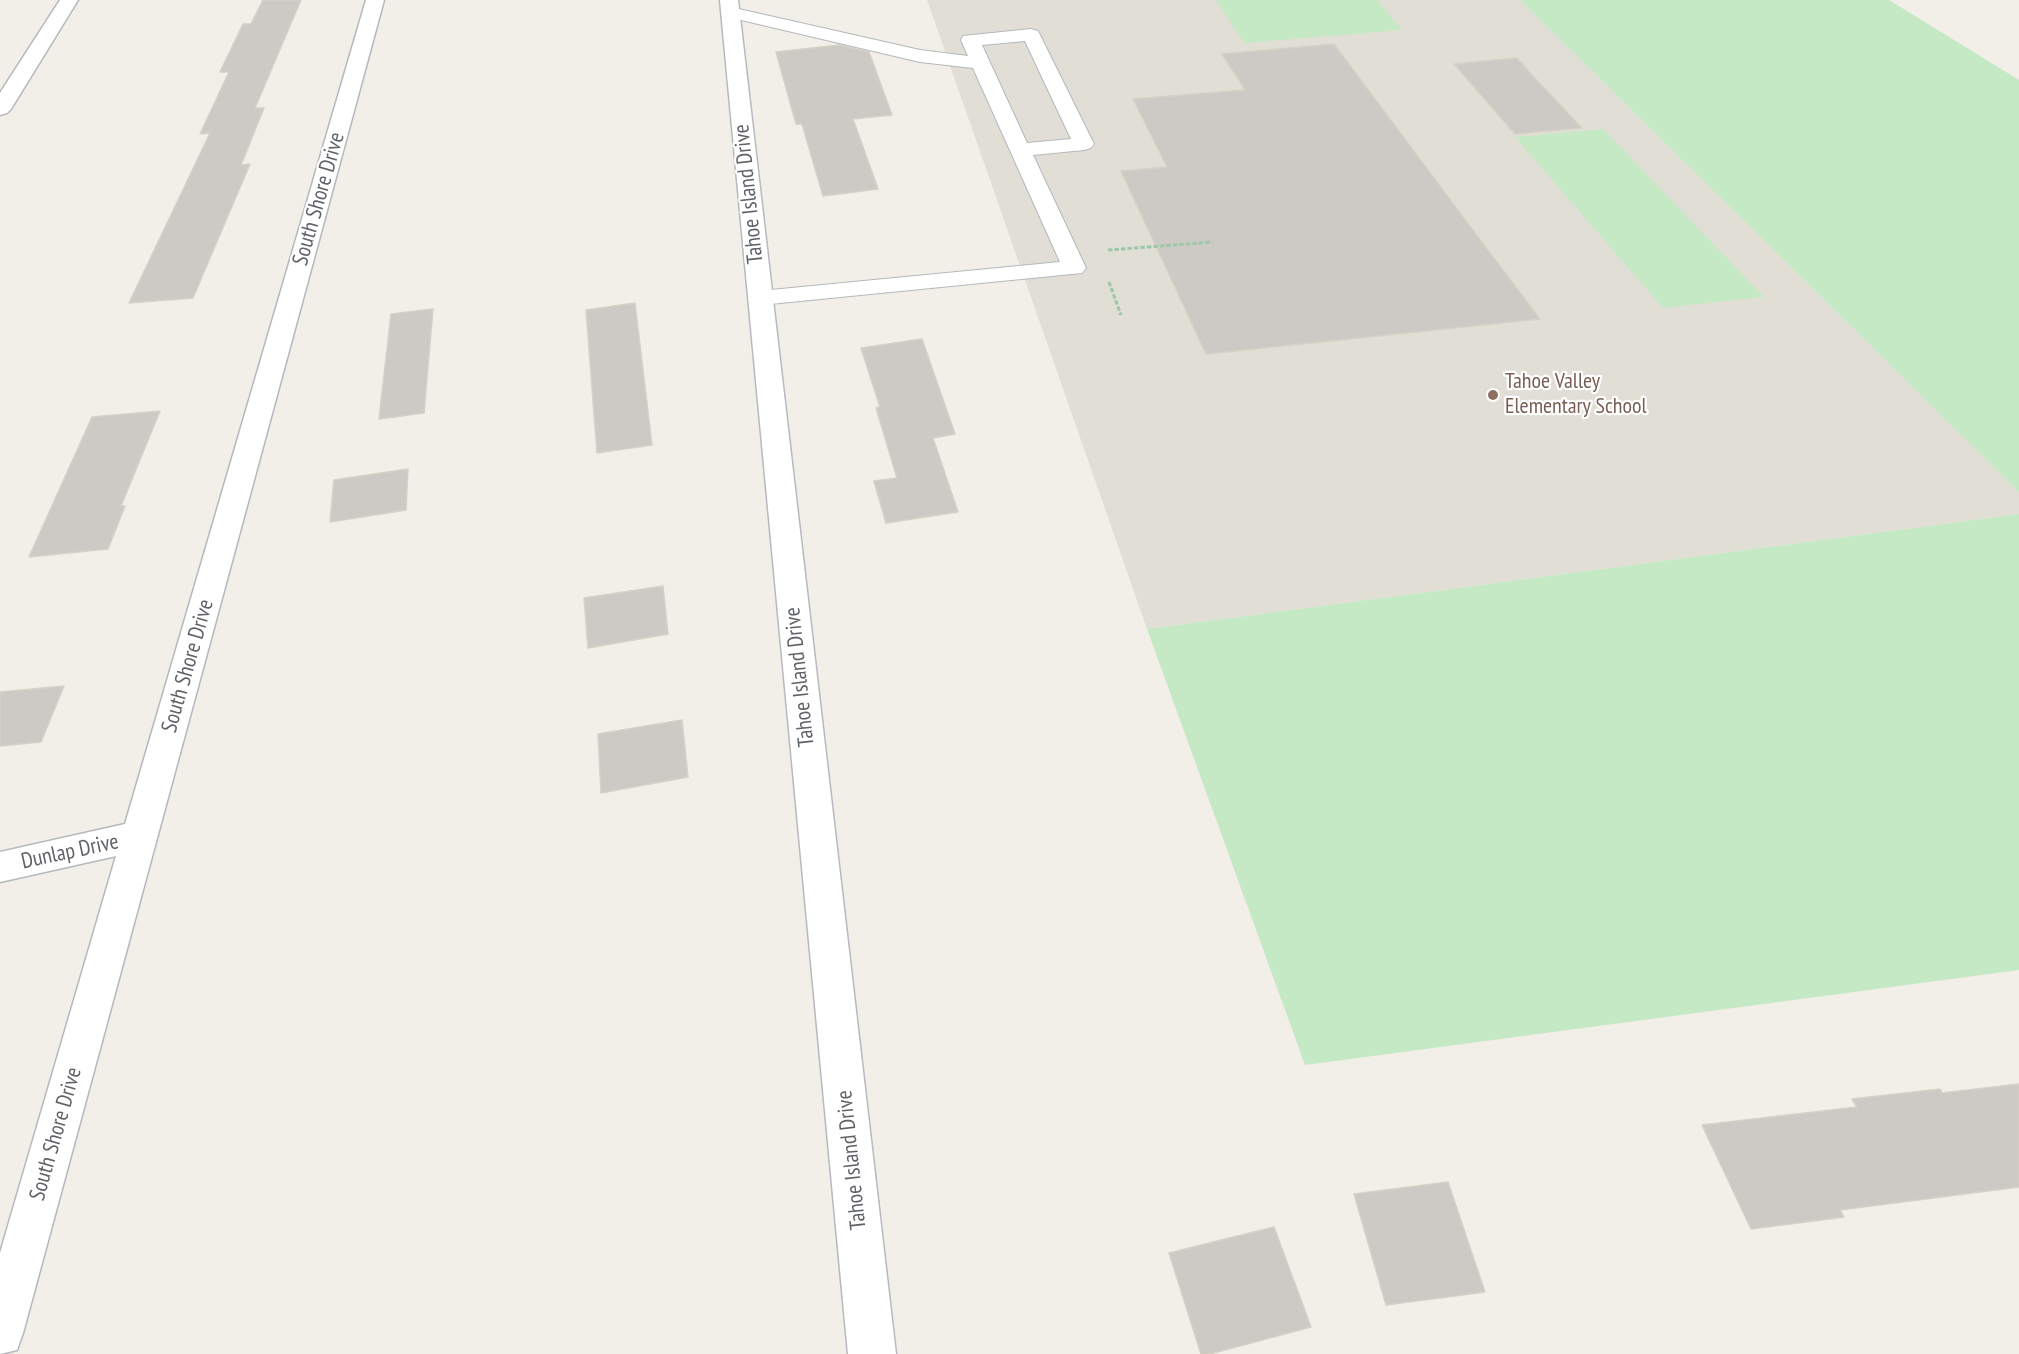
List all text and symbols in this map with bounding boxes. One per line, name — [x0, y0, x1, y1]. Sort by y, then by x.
street label: Tahoe Island Drive — [729, 123, 769, 265]
street label: South Shore Drive — [287, 129, 351, 269]
place label: Tahoe Valley Elementary School — [1505, 369, 1647, 420]
marker: Tahoe Valley Elementary School — [1486, 388, 1500, 402]
street label: South Shore Drive — [156, 596, 220, 736]
street label: Tahoe Island Drive — [780, 606, 820, 748]
street label: Dunlap Drive — [19, 829, 121, 875]
street label: South Shore Drive — [24, 1064, 88, 1204]
street label: Tahoe Island Drive — [832, 1089, 872, 1231]

